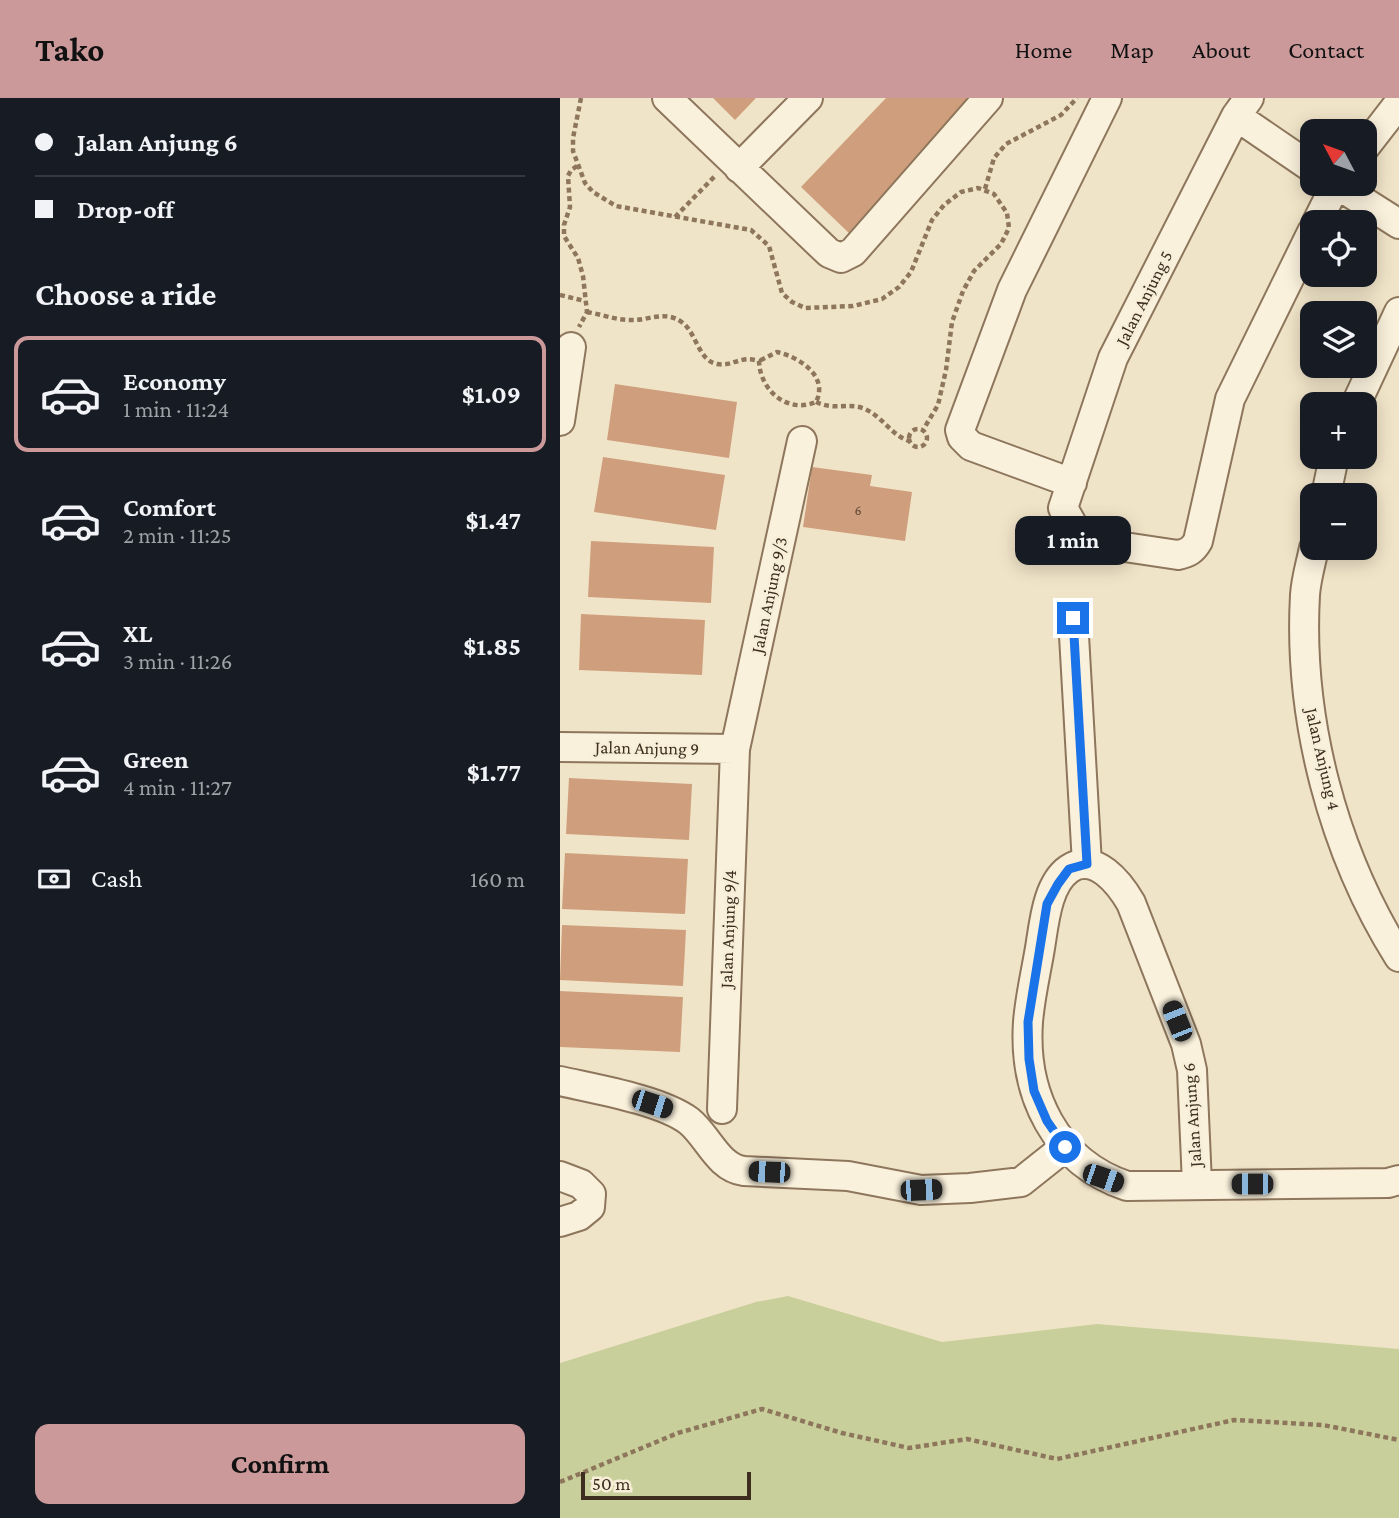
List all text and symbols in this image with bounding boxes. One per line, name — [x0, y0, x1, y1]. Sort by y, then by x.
text: Tako — [35, 31, 104, 68]
text: Home — [1015, 36, 1072, 63]
text: Map — [1110, 36, 1154, 63]
text: About — [1192, 36, 1250, 63]
text: Contact — [1288, 36, 1364, 63]
north arrow — [1300, 119, 1377, 196]
map controls — [1300, 119, 1377, 560]
text: Jalan Anjung 6 — [77, 128, 238, 157]
text: Drop-off — [77, 195, 174, 224]
button: locate — [1300, 210, 1377, 287]
street label: Jalan Anjung 5 — [1111, 247, 1177, 351]
text: Choose a ride — [35, 276, 216, 312]
button: layers — [1300, 301, 1377, 378]
icon: car — [39, 363, 102, 426]
text: Economy — [123, 367, 226, 396]
text: $1.09 — [462, 380, 521, 409]
button: + — [1300, 392, 1377, 469]
text: 1 min · 11:24 — [123, 396, 229, 422]
button: − — [1300, 483, 1377, 560]
icon: car — [39, 489, 102, 552]
text: Comfort — [123, 493, 216, 522]
house number: 6 — [854, 502, 862, 518]
text: $1.47 — [465, 506, 521, 535]
callout: 1 min — [1015, 517, 1131, 566]
text: 2 min · 11:25 — [123, 522, 232, 548]
text: 1 min — [1047, 527, 1099, 553]
street label: Jalan Anjung 9/3 — [746, 535, 792, 657]
route end — [1057, 602, 1089, 634]
icon: car — [39, 615, 102, 678]
text: XL — [123, 619, 152, 648]
text: $1.85 — [463, 632, 521, 661]
text: 3 min · 11:26 — [123, 648, 232, 674]
street label: Jalan Anjung 4 — [1300, 704, 1345, 812]
street label: Jalan Anjung 9 — [593, 737, 699, 760]
icon: car — [39, 741, 102, 804]
text: Green — [123, 745, 189, 774]
text: $1.77 — [467, 758, 521, 787]
text: 4 min · 11:27 — [123, 774, 232, 800]
icon: cash — [35, 860, 73, 898]
text: Cash — [91, 864, 142, 893]
text: 160 m — [470, 866, 525, 892]
street label: Jalan Anjung 9/4 — [716, 869, 741, 991]
car — [1160, 998, 1195, 1044]
street label: Jalan Anjung 6 — [1178, 1062, 1207, 1170]
car — [629, 1088, 676, 1120]
route start — [1049, 1131, 1081, 1163]
car — [748, 1161, 791, 1183]
car — [1080, 1161, 1127, 1195]
car — [1232, 1174, 1274, 1195]
car — [900, 1179, 943, 1201]
button: Confirm — [35, 1424, 525, 1504]
scale bar — [581, 1469, 751, 1501]
text: 50 m — [592, 1473, 631, 1494]

